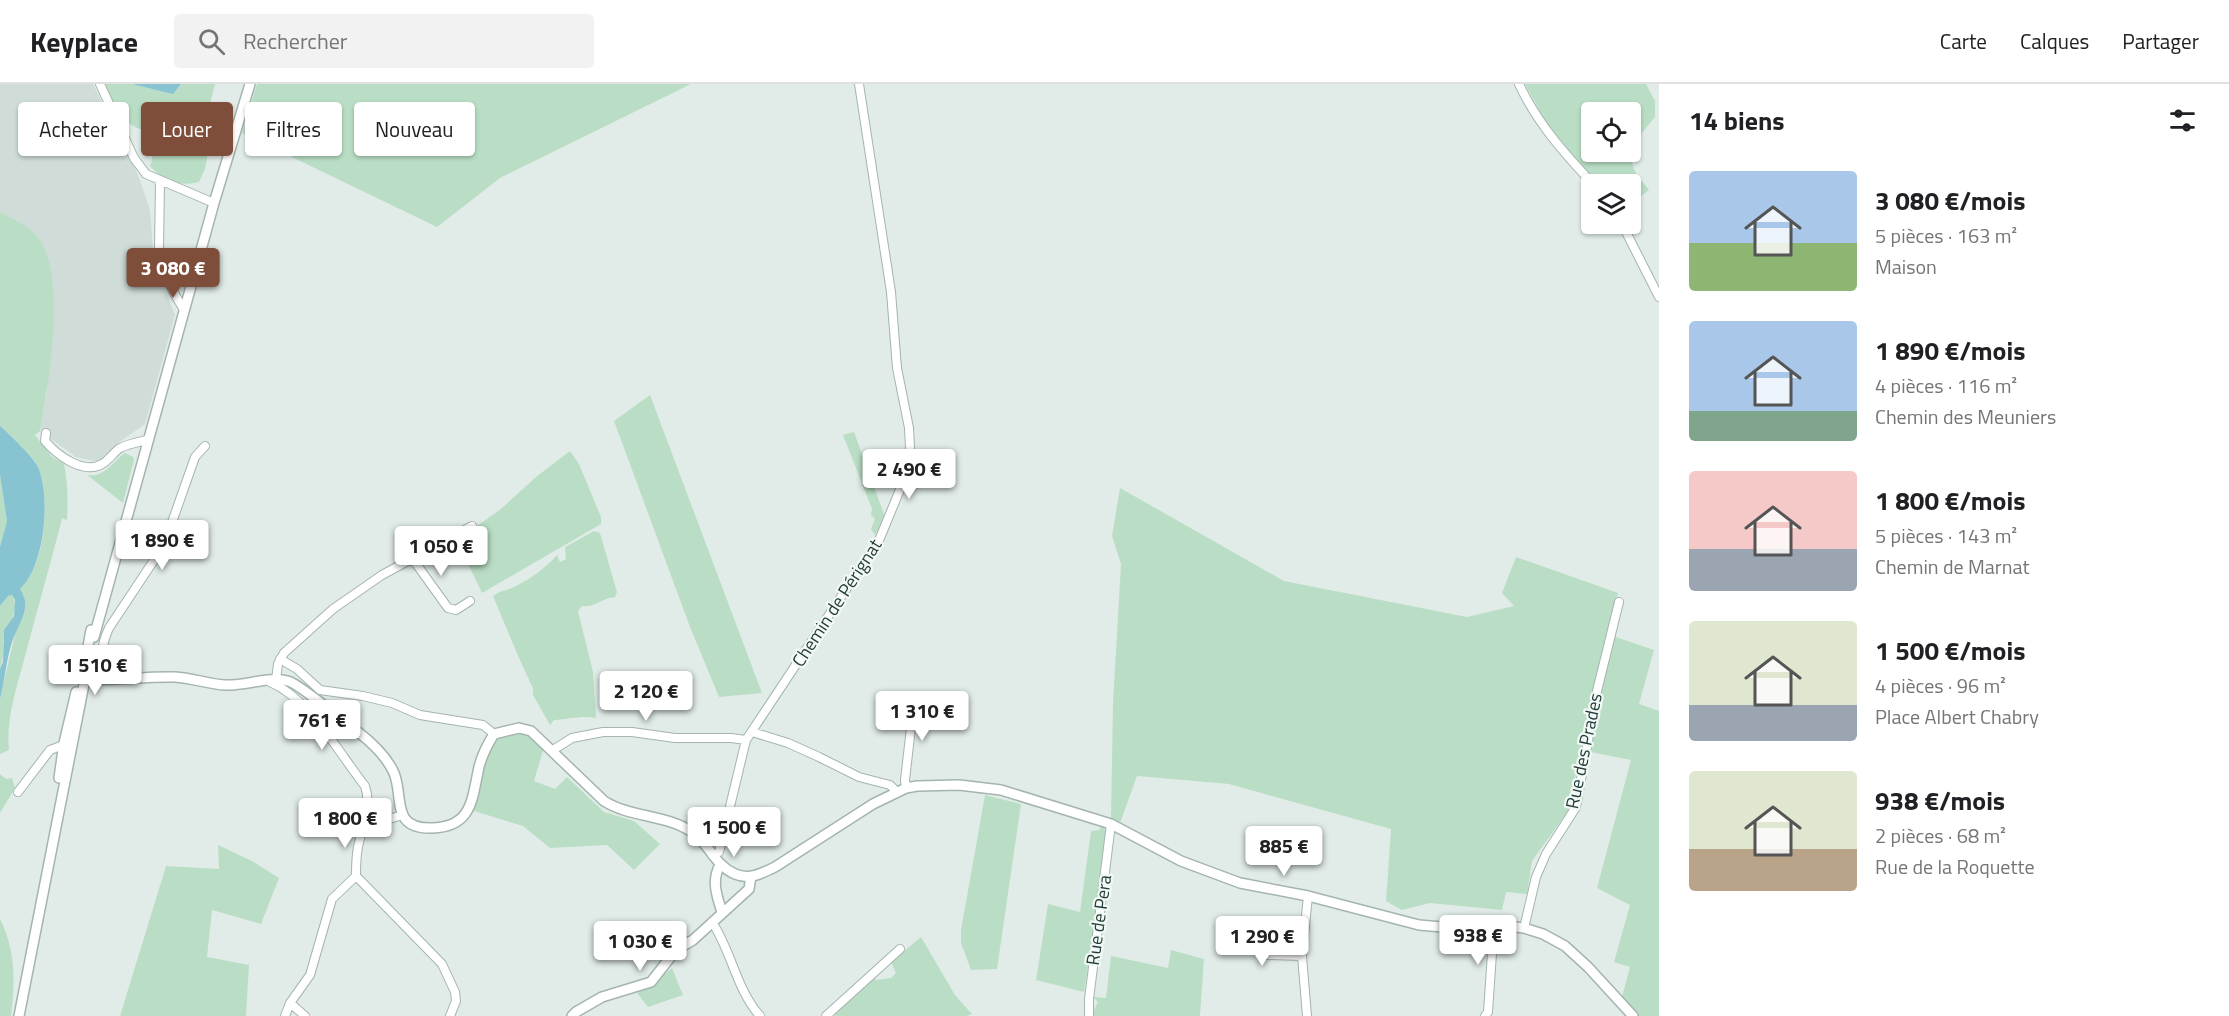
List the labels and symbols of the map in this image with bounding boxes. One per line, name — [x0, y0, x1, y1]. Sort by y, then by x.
pin: 3 080 € — [118, 248, 228, 299]
pin: 2 490 € — [854, 449, 964, 500]
pin: 1 890 € — [107, 520, 217, 571]
pin: 1 050 € — [386, 526, 496, 577]
street label: Chemin de Pérignat — [785, 533, 889, 672]
pin: 1 510 € — [40, 645, 150, 696]
pin: 2 120 € — [591, 671, 701, 722]
pin: 1 310 € — [867, 691, 977, 742]
street label: Rue des Prades — [1558, 691, 1609, 811]
pin: 761 € — [280, 700, 364, 751]
pin: 1 800 € — [290, 798, 400, 849]
pin: 1 500 € — [679, 807, 789, 858]
pin: 885 € — [1242, 826, 1326, 877]
street label: Rue de Pera — [1079, 873, 1118, 967]
pin: 938 € — [1436, 915, 1520, 966]
pin: 1 290 € — [1207, 916, 1317, 967]
pin: 1 030 € — [585, 921, 695, 972]

